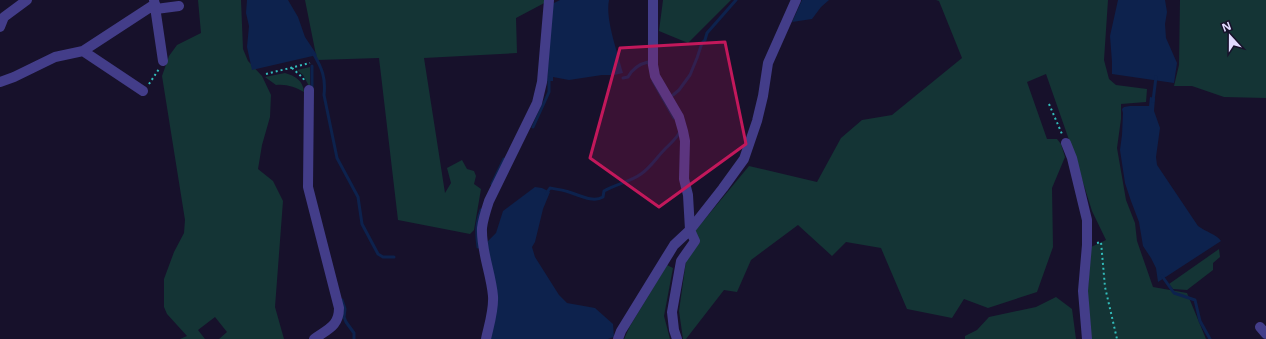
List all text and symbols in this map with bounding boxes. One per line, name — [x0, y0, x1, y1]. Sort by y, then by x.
north arrow — [1210, 16, 1250, 56]
text: N — [1219, 18, 1233, 35]

